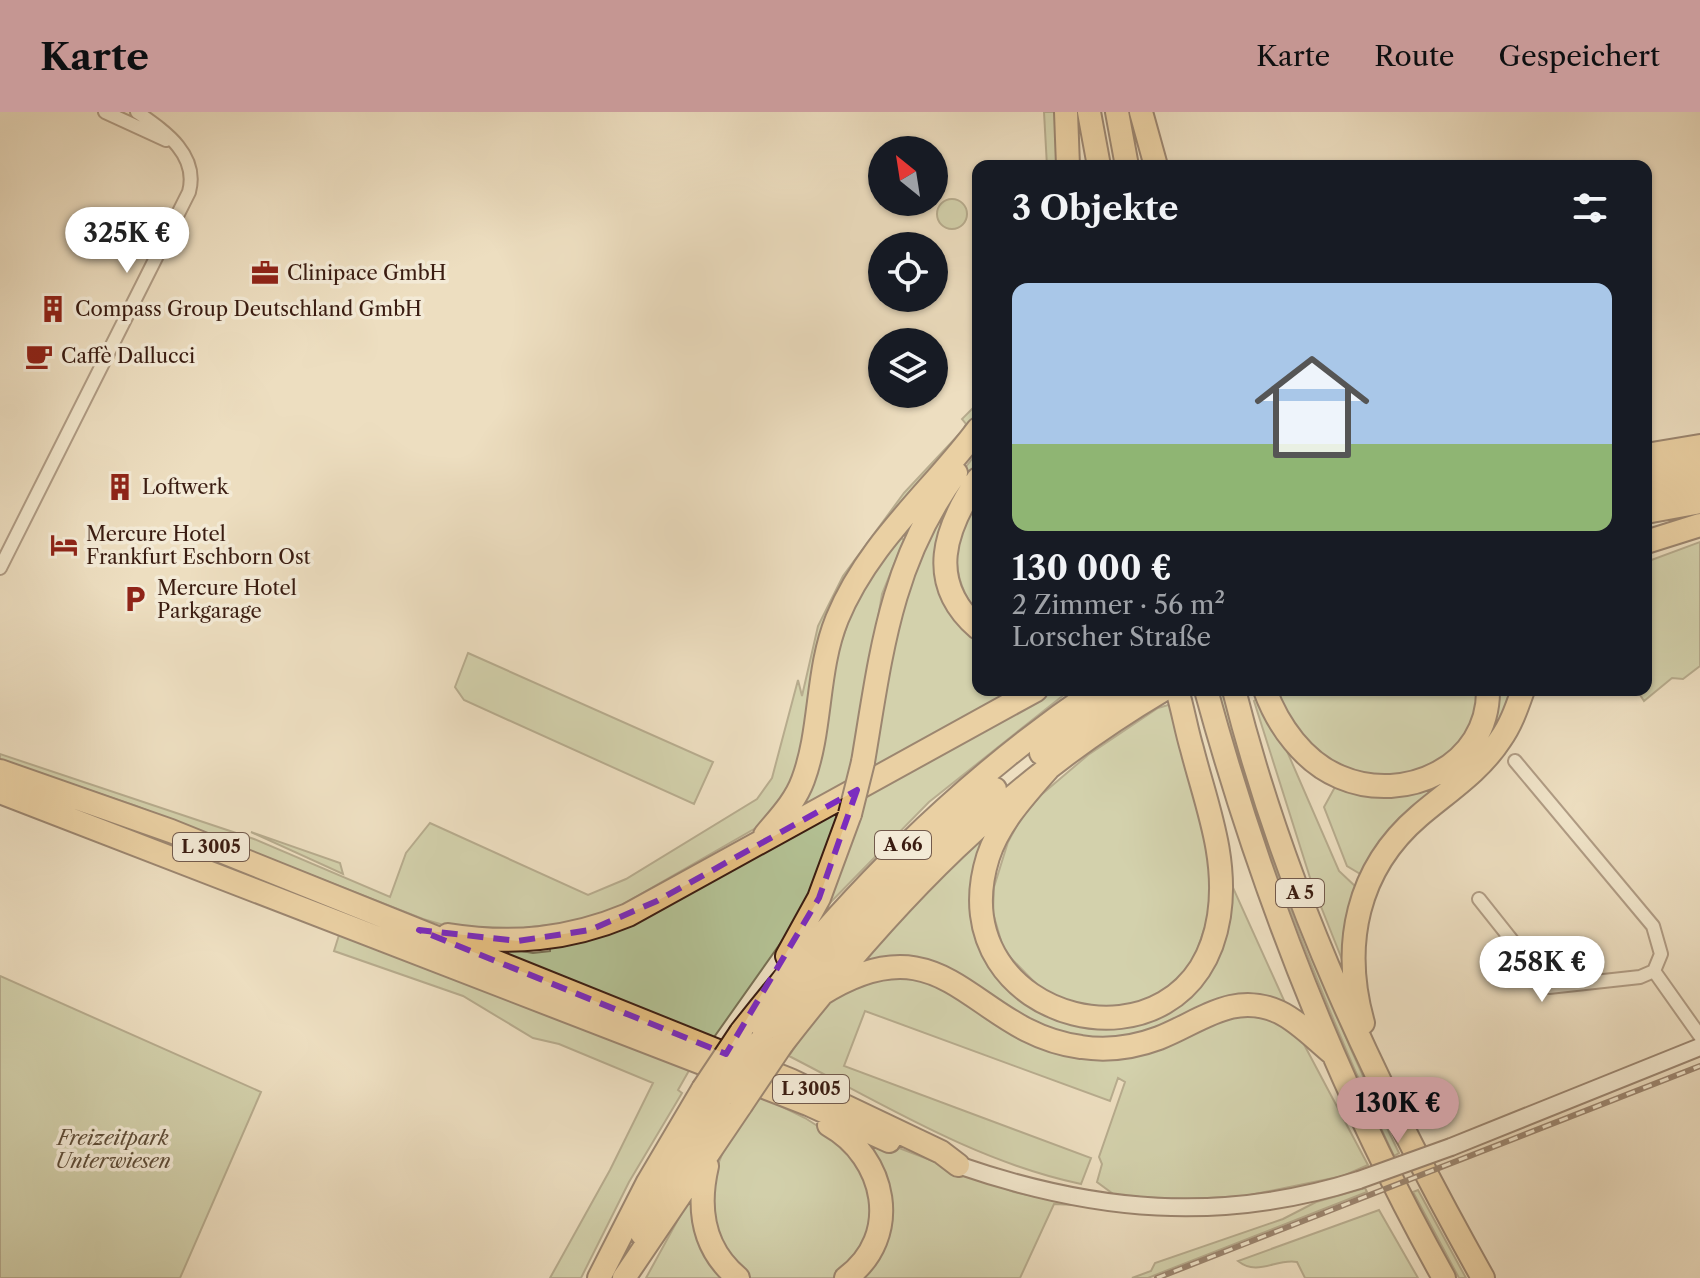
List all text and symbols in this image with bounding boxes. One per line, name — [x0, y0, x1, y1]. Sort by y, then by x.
text: Karte — [40, 33, 149, 80]
text: Karte — [1256, 39, 1330, 73]
text: Route — [1374, 39, 1455, 73]
text: Gespeichert — [1499, 39, 1660, 73]
north arrow — [868, 136, 948, 216]
map controls — [868, 136, 948, 408]
icon: filters — [1568, 186, 1612, 230]
text: 3 Objekte — [1012, 187, 1178, 229]
pin: 325K € — [62, 207, 192, 275]
text: 325K € — [83, 217, 171, 249]
button: locate — [868, 232, 948, 312]
office icon: Clinipace GmbH — [250, 258, 280, 288]
place label: Clinipace GmbH — [287, 261, 446, 285]
building icon: Compass Group Deutschland GmbH — [38, 294, 68, 324]
place label: Compass Group Deutschland GmbH — [75, 297, 422, 321]
button: layers — [868, 328, 948, 408]
icon: home — [1240, 335, 1384, 479]
cafe icon: Caffè Dallucci — [24, 341, 54, 371]
place label: Caffè Dallucci — [61, 344, 195, 368]
building icon: Loftwerk — [105, 472, 135, 502]
place label: Loftwerk — [142, 475, 230, 499]
place label: Mercure Hotel Frankfurt Eschborn Ost — [86, 522, 311, 569]
hotel icon: Mercure Hotel Frankfurt Eschborn Ost — [49, 530, 79, 560]
text: 130 000 € — [1012, 547, 1172, 589]
place label: Mercure Hotel Parkgarage — [157, 576, 297, 623]
parking icon: Mercure Hotel Parkgarage — [120, 584, 150, 614]
text: 2 Zimmer · 56 m² — [1012, 589, 1225, 621]
text: Lorscher Straße — [1012, 621, 1211, 653]
road number: A 66 — [875, 831, 931, 859]
road number: L 3005 — [173, 833, 249, 861]
road number: A 5 — [1276, 879, 1324, 907]
pin: 258K € — [1477, 936, 1607, 1004]
text: 258K € — [1498, 946, 1586, 978]
road number: L 3005 — [773, 1075, 849, 1103]
pin: 130K € — [1333, 1077, 1463, 1145]
text: 130K € — [1355, 1087, 1441, 1119]
park label: Freizeitpark Unterwiesen — [55, 1126, 171, 1173]

